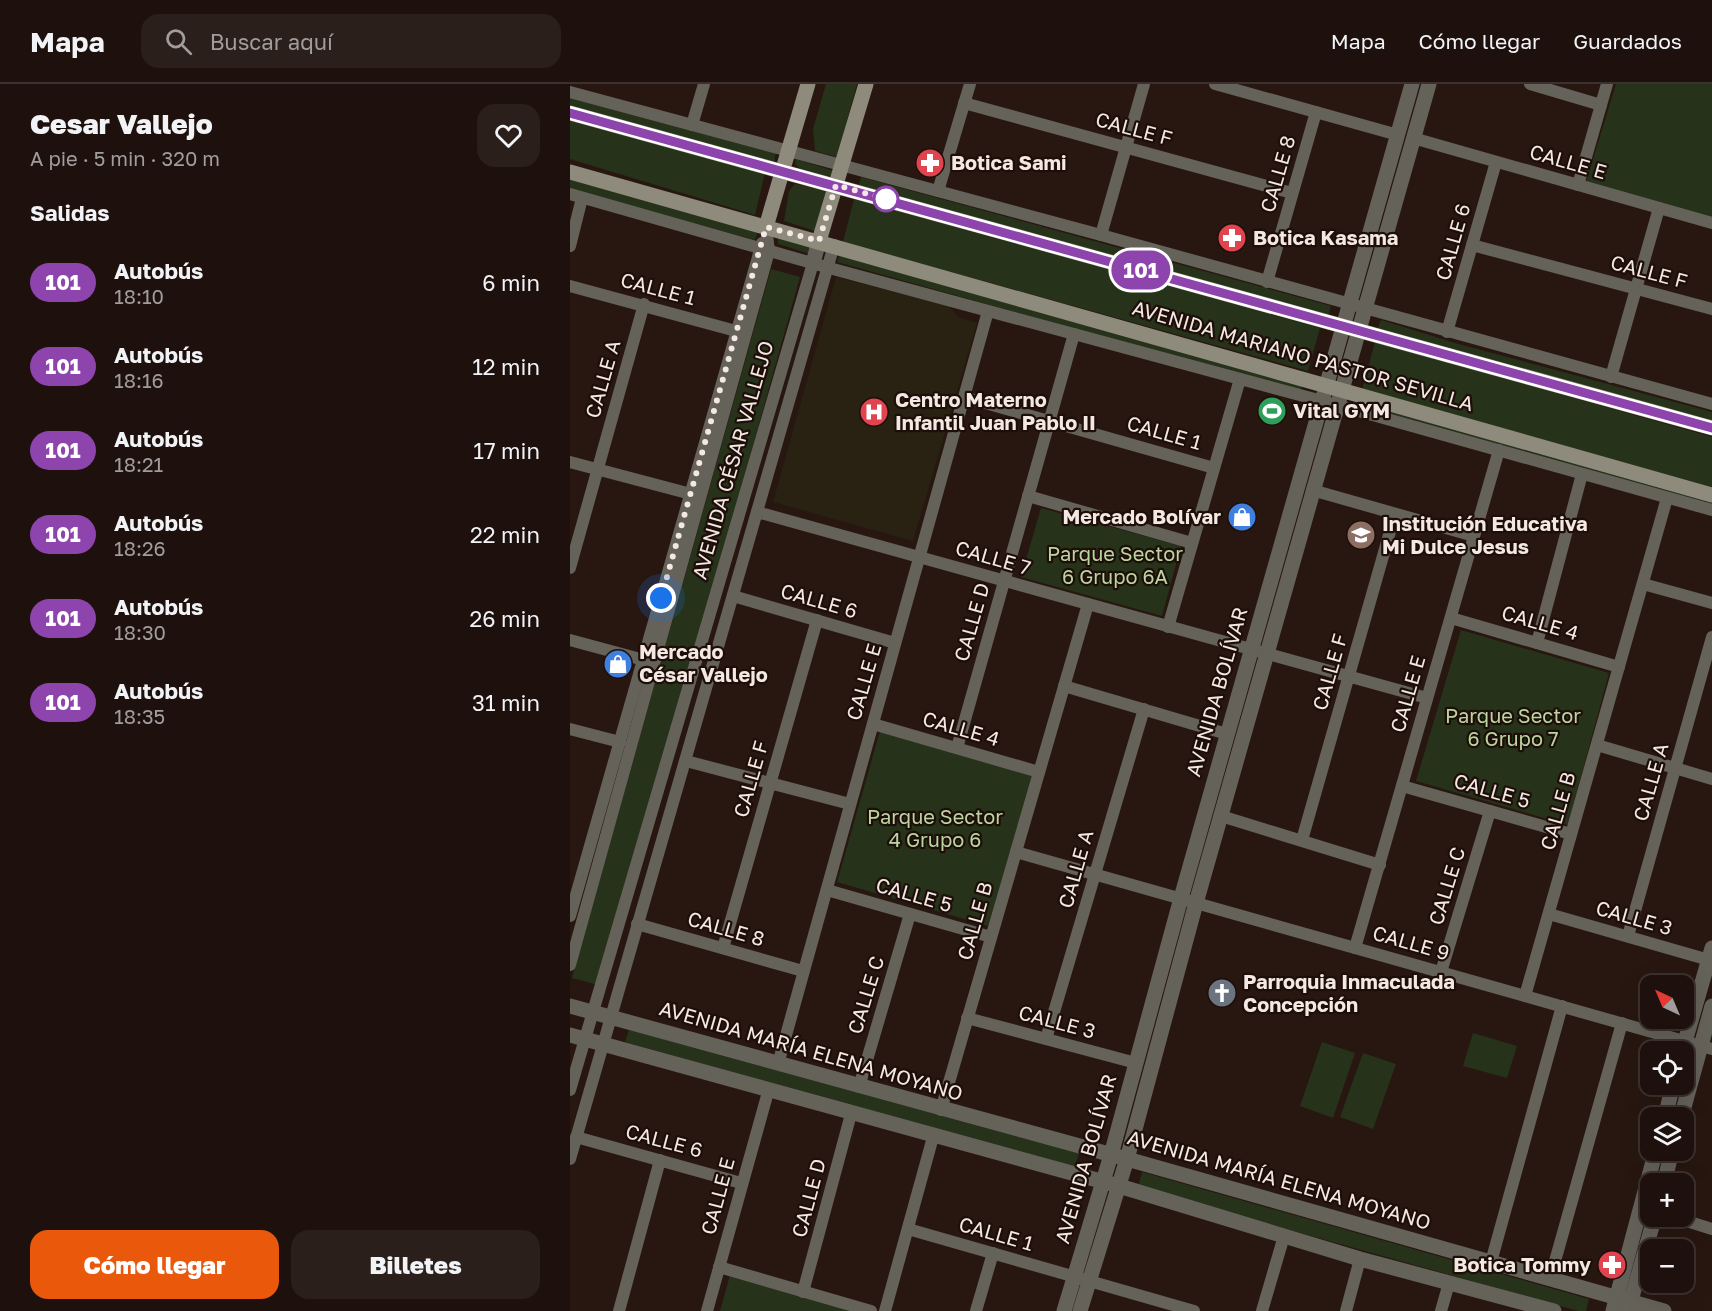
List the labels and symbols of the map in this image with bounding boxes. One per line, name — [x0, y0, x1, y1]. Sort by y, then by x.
street label: CALLE F — [1093, 106, 1175, 150]
street label: CALLE 8 — [1255, 133, 1299, 215]
street label: CALLE E — [1527, 139, 1609, 183]
pharmacy icon: Botica Sami — [914, 147, 946, 179]
place label: Botica Sami — [951, 150, 1067, 174]
unlabelled marker — [873, 186, 899, 212]
street label: CALLE 6 — [1430, 201, 1474, 283]
pharmacy icon: Botica Kasama — [1216, 222, 1248, 254]
place label: Botica Kasama — [1253, 225, 1398, 249]
street label: CALLE F — [1608, 249, 1690, 293]
line badge: 101 — [1106, 250, 1176, 290]
street label: CALLE 1 — [618, 267, 698, 310]
street label: AVENIDA MARIANO PASTOR SEVILLA — [1130, 295, 1477, 415]
street label: CALLE A — [579, 337, 625, 420]
street label: AVENIDA CÉSAR VALLEJO — [686, 338, 778, 582]
place label: Centro Materno Infantil Juan Pablo II — [895, 387, 1096, 434]
sports icon: Vital GYM — [1256, 395, 1288, 427]
hospital icon: Centro Materno Infantil Juan Pablo II — [858, 396, 890, 428]
place label: Vital GYM — [1293, 398, 1390, 422]
street label: CALLE 1 — [1124, 410, 1205, 454]
shop icon: Mercado Bolívar — [1226, 501, 1258, 533]
place label: Mercado Bolívar — [1063, 504, 1221, 528]
place label: Institución Educativa Mi Dulce Jesus — [1382, 511, 1588, 558]
school or university icon: Institución Educativa Mi Dulce Jesus — [1345, 519, 1377, 551]
street label: CALLE 7 — [953, 535, 1034, 579]
park label: Parque Sector 6 Grupo 6A — [1047, 541, 1183, 588]
street label: CALLE 6 — [778, 578, 860, 622]
street label: CALLE D — [948, 580, 994, 664]
your location — [646, 583, 676, 613]
street label: CALLE 4 — [1499, 600, 1581, 644]
street label: AVENIDA BOLÍVAR — [1180, 604, 1252, 779]
street label: CALLE F — [1307, 631, 1351, 713]
place label: Mercado César Vallejo — [639, 639, 768, 686]
street label: CALLE E — [841, 641, 885, 723]
shop icon: Mercado César Vallejo — [602, 648, 634, 680]
street label: CALLE E — [1385, 653, 1429, 735]
park label: Parque Sector 6 Grupo 7 — [1445, 703, 1581, 750]
street label: CALLE 4 — [920, 706, 1002, 750]
street label: CALLE F — [728, 738, 772, 820]
street label: CALLE A — [1627, 740, 1673, 823]
street label: CALLE 5 — [1451, 768, 1533, 812]
street label: CALLE B — [1534, 769, 1580, 852]
park label: Parque Sector 4 Grupo 6 — [867, 804, 1003, 851]
street label: CALLE A — [1052, 827, 1098, 910]
street label: CALLE C — [1423, 844, 1469, 928]
street label: CALLE 5 — [873, 872, 955, 916]
street label: CALLE B — [951, 879, 997, 962]
street label: CALLE 3 — [1593, 895, 1675, 939]
street label: CALLE 8 — [685, 906, 767, 950]
street label: CALLE 9 — [1370, 920, 1452, 964]
street label: CALLE C — [842, 953, 888, 1037]
place label: Parroquia Inmaculada Concepción — [1243, 969, 1455, 1016]
north arrow — [1640, 975, 1694, 1029]
church icon: Parroquia Inmaculada Concepción — [1206, 977, 1238, 1009]
street label: AVENIDA MARÍA ELENA MOYANO — [657, 995, 966, 1105]
street label: CALLE 3 — [1016, 999, 1098, 1043]
street label: AVENIDA BOLÍVAR — [1049, 1071, 1121, 1246]
street label: CALLE 6 — [623, 1118, 705, 1162]
street label: AVENIDA MARÍA ELENA MOYANO — [1125, 1124, 1434, 1234]
street label: CALLE E — [695, 1155, 739, 1237]
street label: CALLE D — [786, 1156, 830, 1240]
street label: CALLE 1 — [956, 1211, 1037, 1255]
pharmacy icon: Botica Tommy — [1596, 1249, 1628, 1281]
place label: Botica Tommy — [1453, 1252, 1591, 1276]

